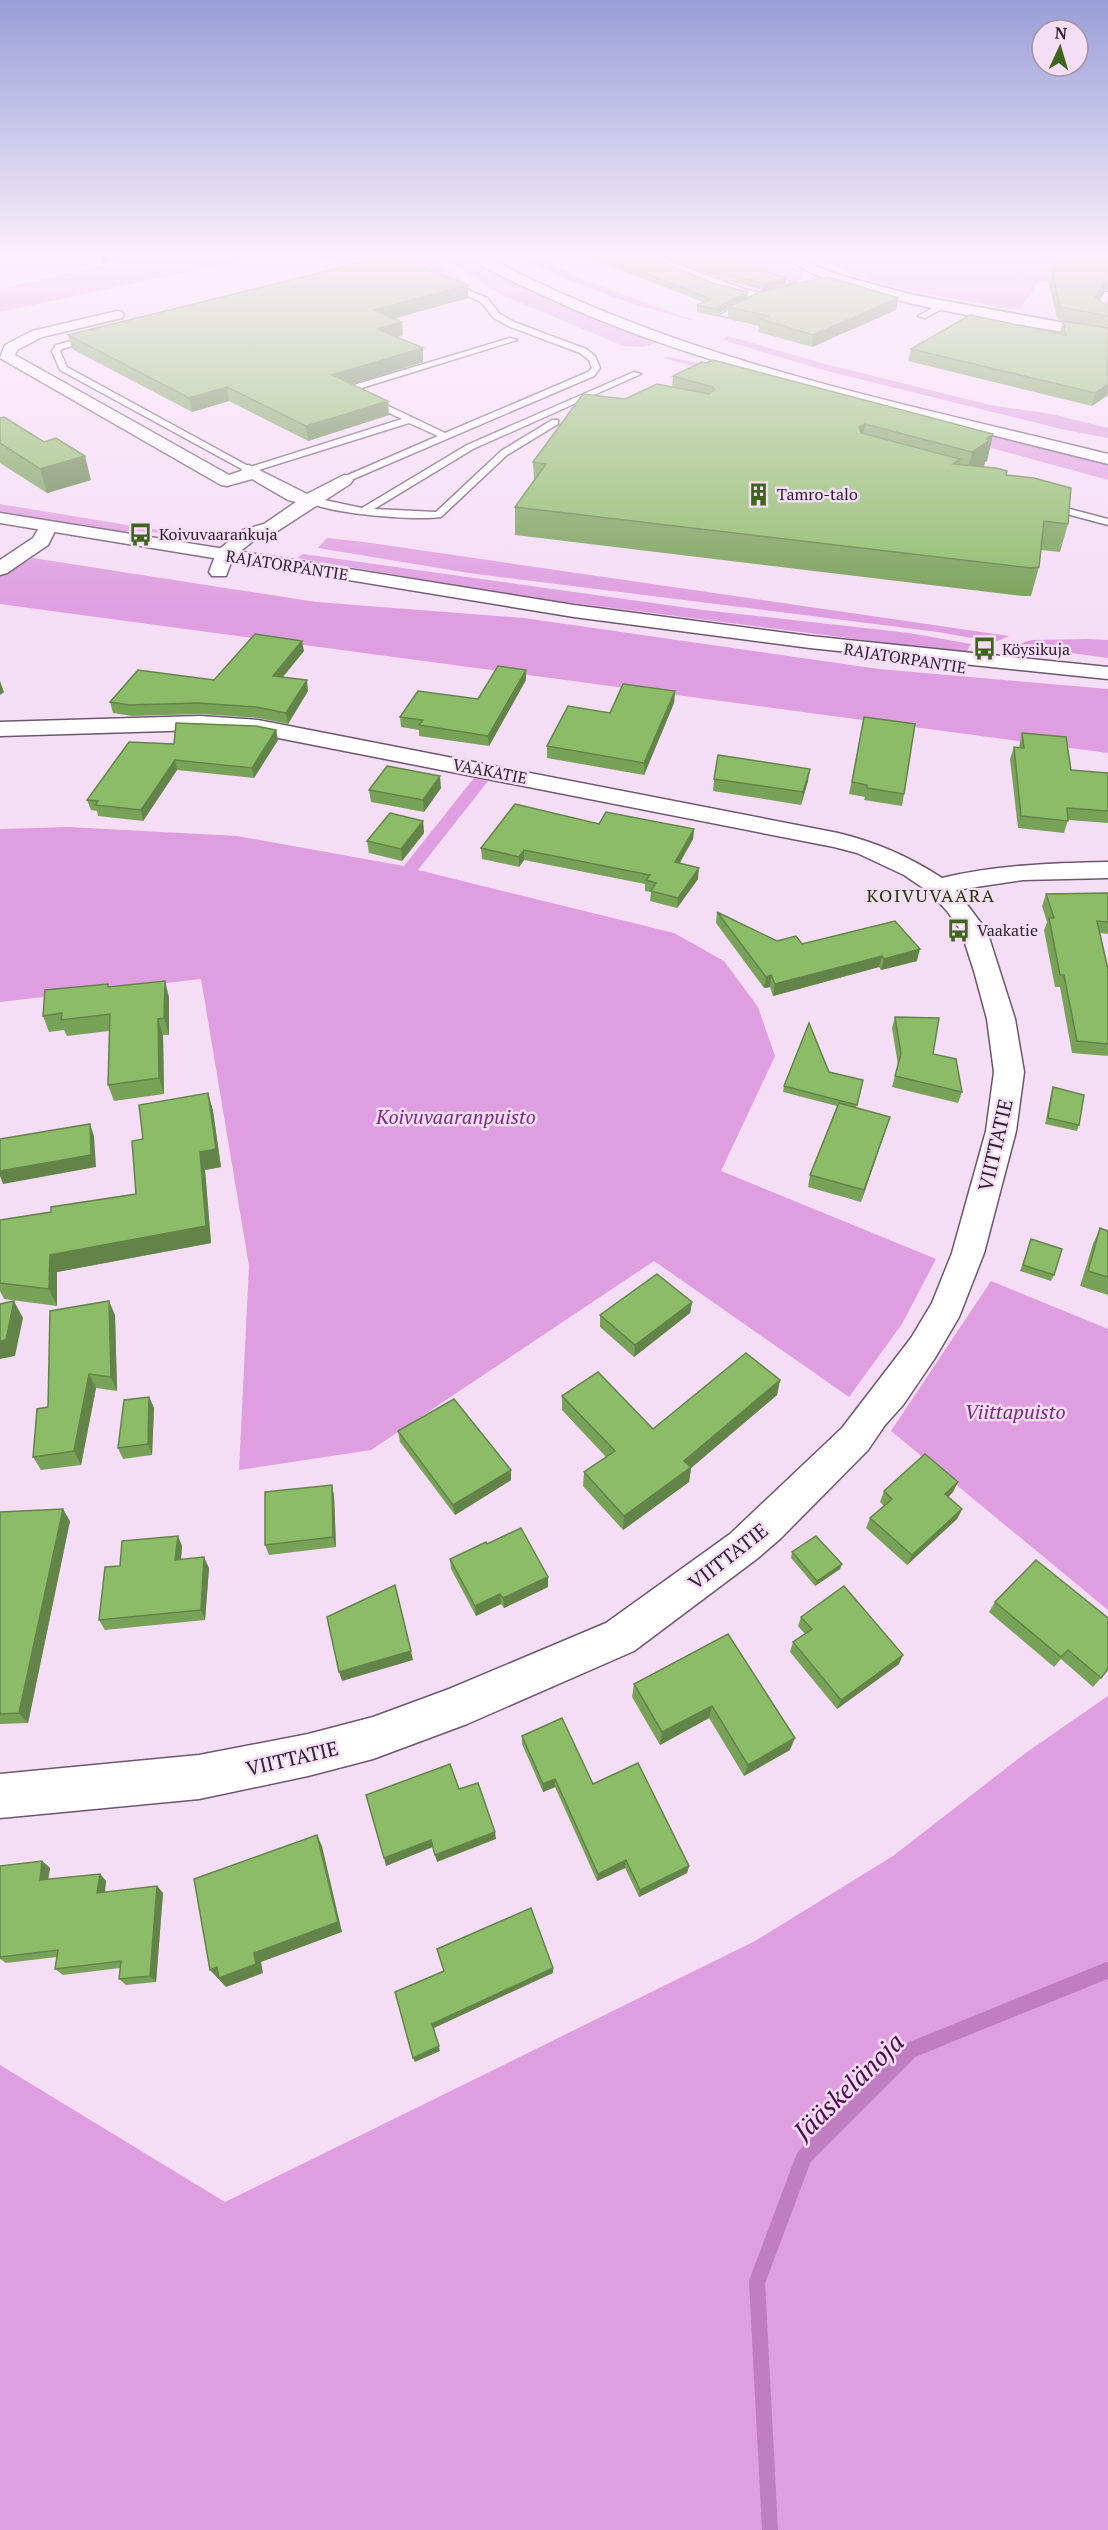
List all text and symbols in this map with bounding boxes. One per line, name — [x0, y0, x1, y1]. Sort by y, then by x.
north arrow — [1030, 18, 1090, 78]
text: N — [1054, 22, 1068, 44]
building icon: Tamro-talo — [746, 481, 772, 507]
place label: Tamro-talo — [777, 483, 858, 505]
bus stop icon: Koivuvaarankuja — [128, 521, 154, 547]
place label: Koivuvaarankuja — [159, 523, 278, 545]
street label: RAJATORPANTIE — [224, 544, 350, 586]
bus stop icon: Köysikuja — [971, 636, 997, 662]
street label: RAJATORPANTIE — [842, 637, 968, 679]
place label: Köysikuja — [1002, 638, 1070, 660]
street label: VAAKATIE — [451, 753, 529, 789]
district label: KOIVUVAARA — [867, 883, 995, 907]
bus stop icon: Vaakatie — [946, 917, 972, 943]
place label: Vaakatie — [977, 919, 1038, 941]
street label: VIITTATIE — [971, 1096, 1019, 1194]
park label: Koivuvaaranpuisto — [375, 1103, 536, 1130]
park label: Viittapuisto — [964, 1398, 1066, 1425]
street label: VIITTATIE — [683, 1516, 773, 1596]
street label: VIITTATIE — [243, 1734, 341, 1782]
water label: Jääskelänoja — [785, 2025, 911, 2148]

